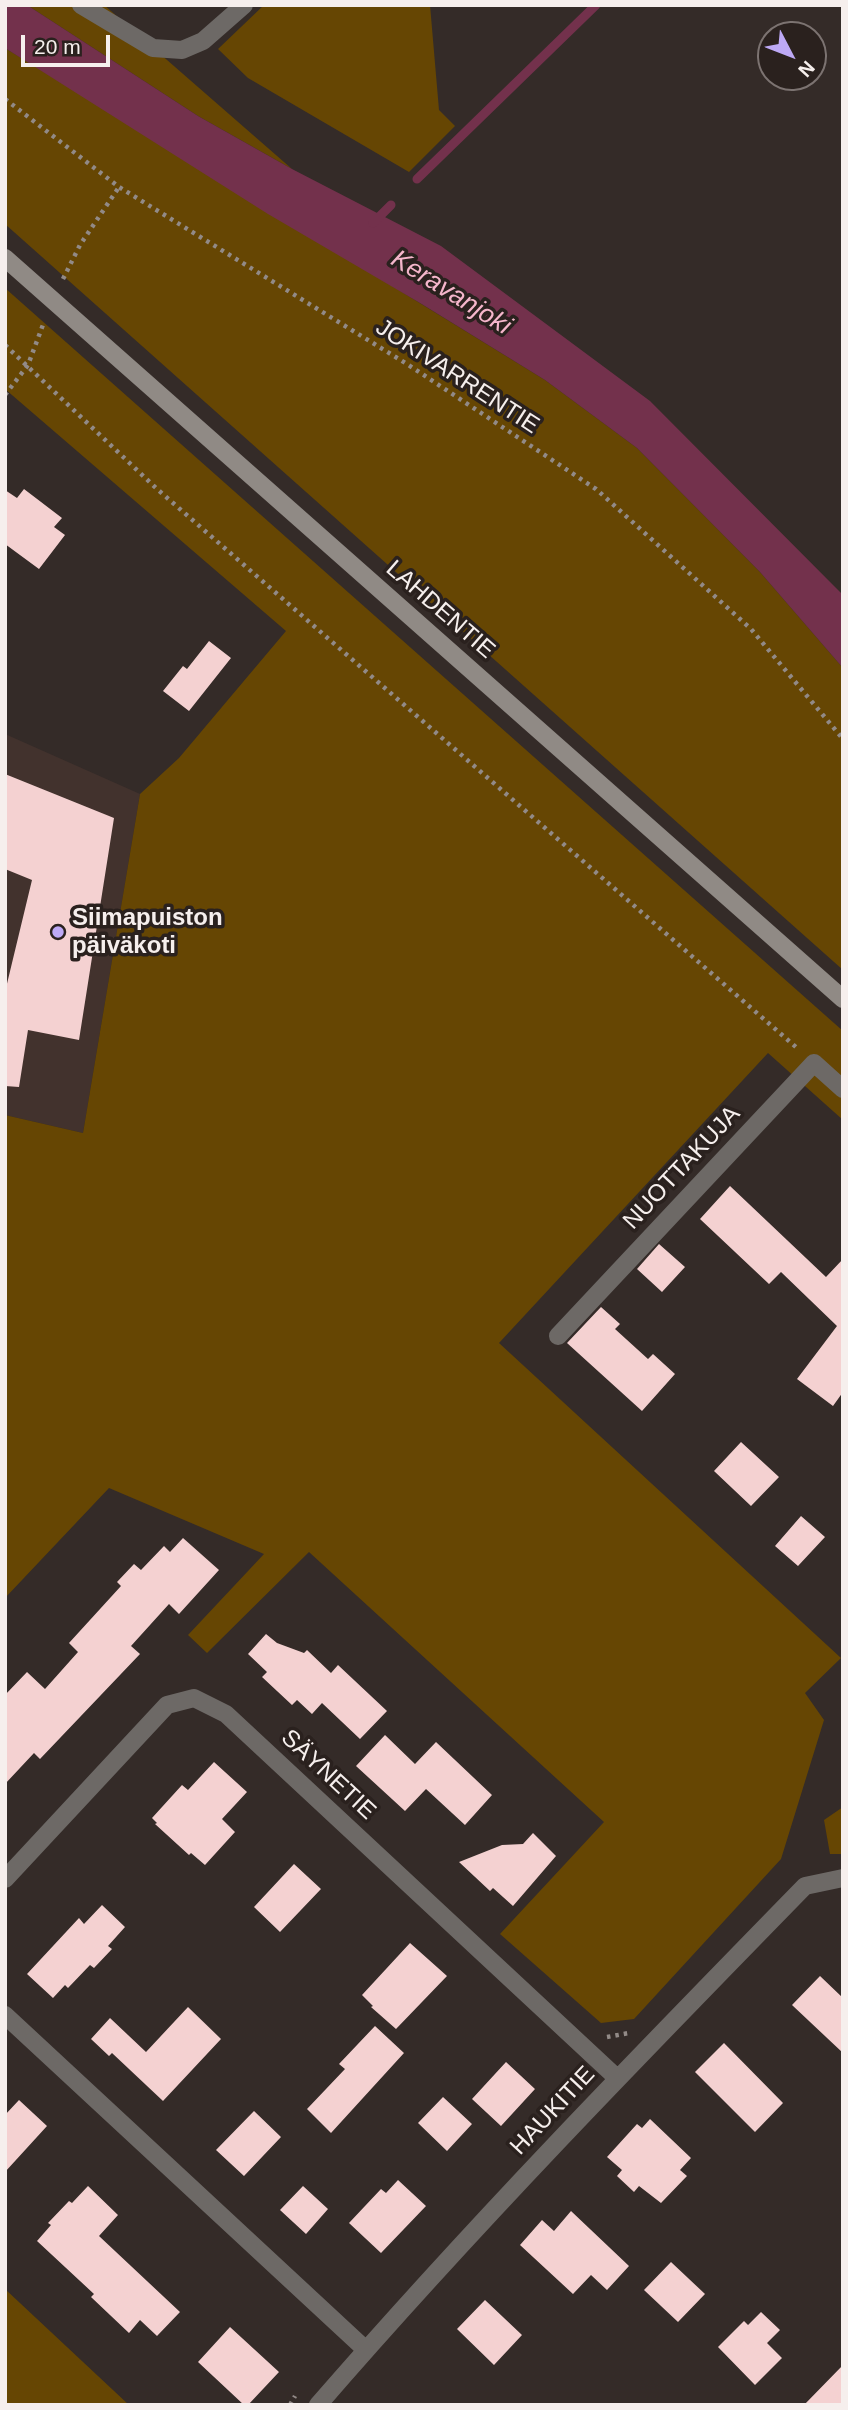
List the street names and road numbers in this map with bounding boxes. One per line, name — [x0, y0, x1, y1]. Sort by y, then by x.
street label: JOKIVARRENTIE — [370, 313, 544, 441]
street label: LAHDENTIE — [380, 555, 500, 665]
street label: NUOTTAKUJA — [618, 1100, 746, 1236]
street label: SÄYNETIE — [275, 1724, 381, 1826]
street label: HAUKITIE — [505, 2061, 601, 2161]

